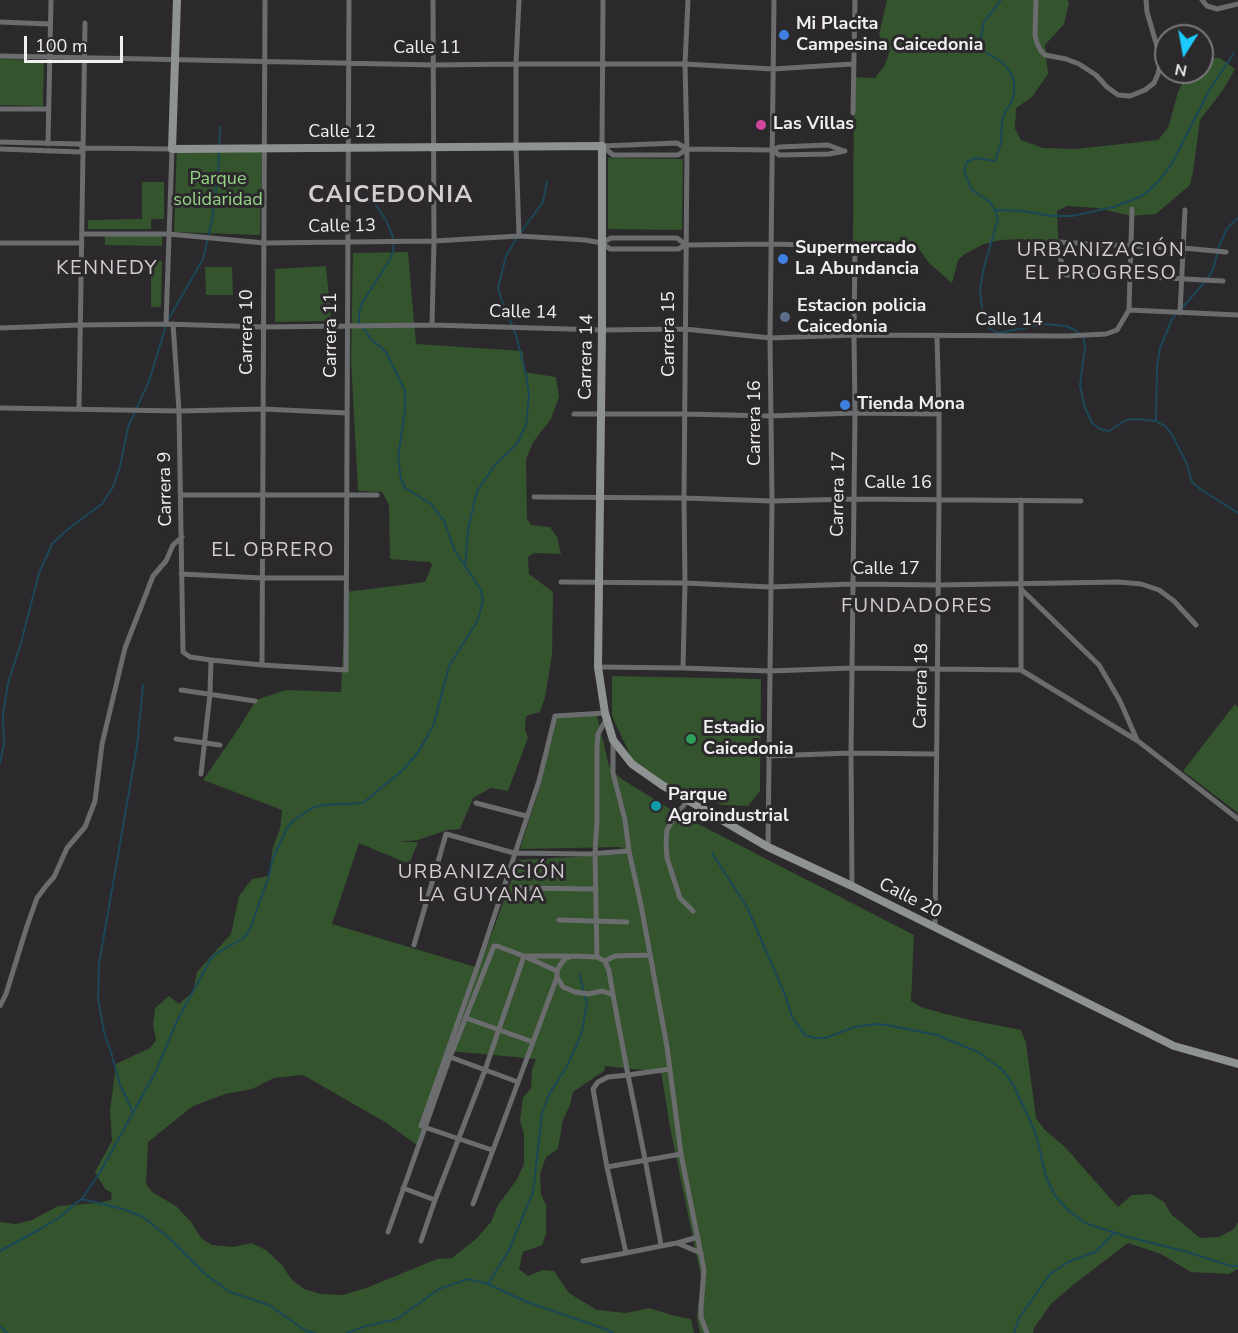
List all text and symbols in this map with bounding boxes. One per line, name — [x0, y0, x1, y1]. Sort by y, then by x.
place label: Mi Placita Campesina Caicedonia — [796, 14, 983, 57]
scale bar — [27, 24, 126, 62]
north arrow — [1154, 24, 1214, 84]
marker: Mi Placita Campesina Caicedonia — [777, 28, 791, 42]
text: 100 m — [35, 34, 87, 58]
street label: Calle 11 — [393, 38, 461, 60]
text: N — [1173, 58, 1189, 82]
place label: Las Villas — [773, 114, 854, 136]
marker: Las Villas — [754, 118, 768, 132]
street label: Calle 12 — [308, 122, 376, 144]
park label: Parque solidaridad — [173, 169, 263, 212]
district label: CAICEDONIA — [308, 182, 474, 210]
street label: Calle 13 — [308, 216, 376, 238]
place label: Supermercado La Abundancia — [795, 238, 919, 280]
district label: URBANIZACIÓN EL PROGRESO — [1017, 239, 1185, 286]
marker: Supermercado La Abundancia — [776, 252, 790, 266]
district label: KENNEDY — [56, 257, 158, 281]
street label: Carrera 10 — [237, 289, 259, 375]
street label: Carrera 15 — [659, 291, 681, 377]
street label: Carrera 11 — [321, 292, 343, 378]
place label: Estacion policia Caicedonia — [797, 296, 926, 338]
street label: Calle 14 — [489, 302, 557, 324]
marker: Estacion policia Caicedonia — [778, 310, 792, 324]
street label: Calle 14 — [975, 310, 1043, 332]
street label: Carrera 14 — [575, 314, 599, 400]
street label: Carrera 16 — [745, 380, 767, 466]
place label: Tienda Mona — [857, 394, 965, 416]
marker: Tienda Mona — [838, 398, 852, 412]
street label: Carrera 9 — [155, 451, 177, 527]
street label: Carrera 17 — [827, 451, 851, 537]
street label: Calle 16 — [864, 473, 932, 495]
district label: EL OBRERO — [211, 539, 335, 563]
street label: Calle 17 — [852, 559, 920, 581]
district label: FUNDADORES — [841, 595, 993, 619]
street label: Carrera 18 — [910, 643, 934, 729]
place label: Estadio Caicedonia — [703, 718, 794, 760]
marker: Estadio Caicedonia — [684, 732, 698, 746]
place label: Parque Agroindustrial — [668, 785, 789, 828]
marker: Parque Agroindustrial — [649, 799, 663, 813]
district label: URBANIZACIÓN LA GUYANA — [398, 861, 566, 908]
street label: Calle 20 — [875, 874, 945, 924]

